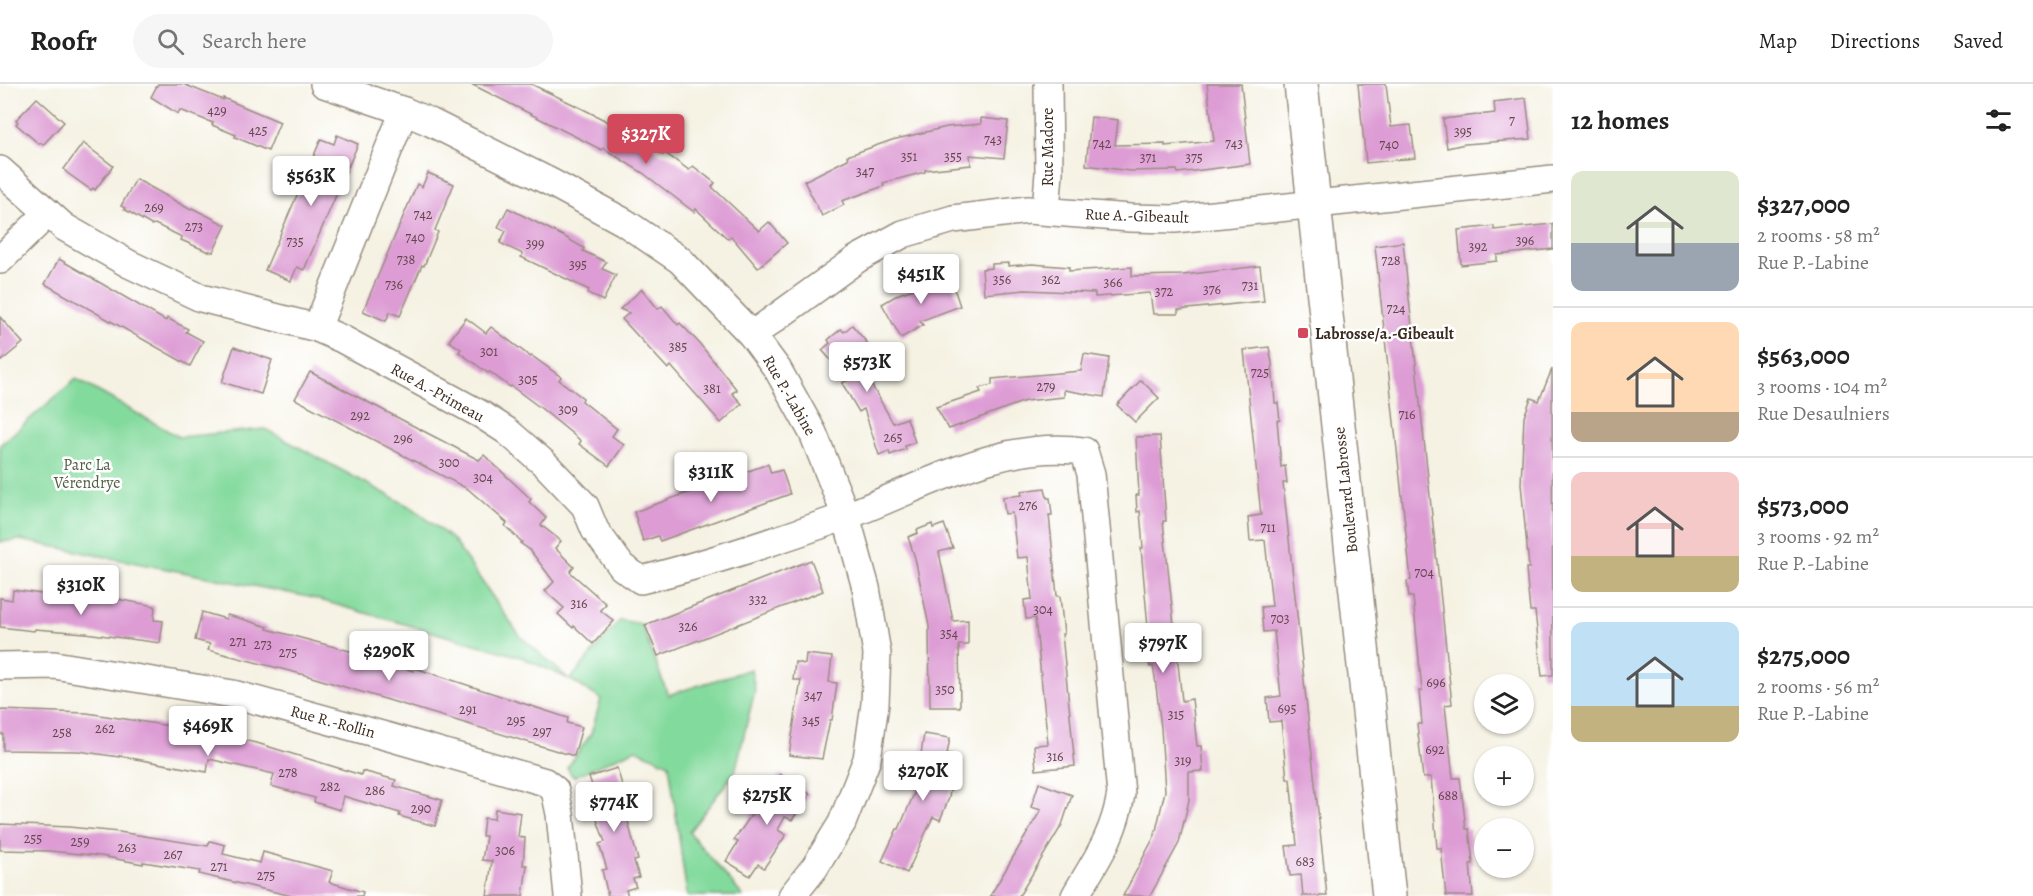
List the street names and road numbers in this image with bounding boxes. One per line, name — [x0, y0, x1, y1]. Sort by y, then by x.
street label: Rue Madore — [1037, 108, 1059, 186]
street label: Rue A.-Gibeault — [1085, 203, 1189, 229]
street label: Rue P.-Labine — [757, 351, 821, 440]
street label: Rue A.-Primeau — [387, 358, 489, 428]
street label: Boulevard Labrosse — [1328, 426, 1364, 554]
street label: Rue R.-Rollin — [288, 700, 378, 744]

